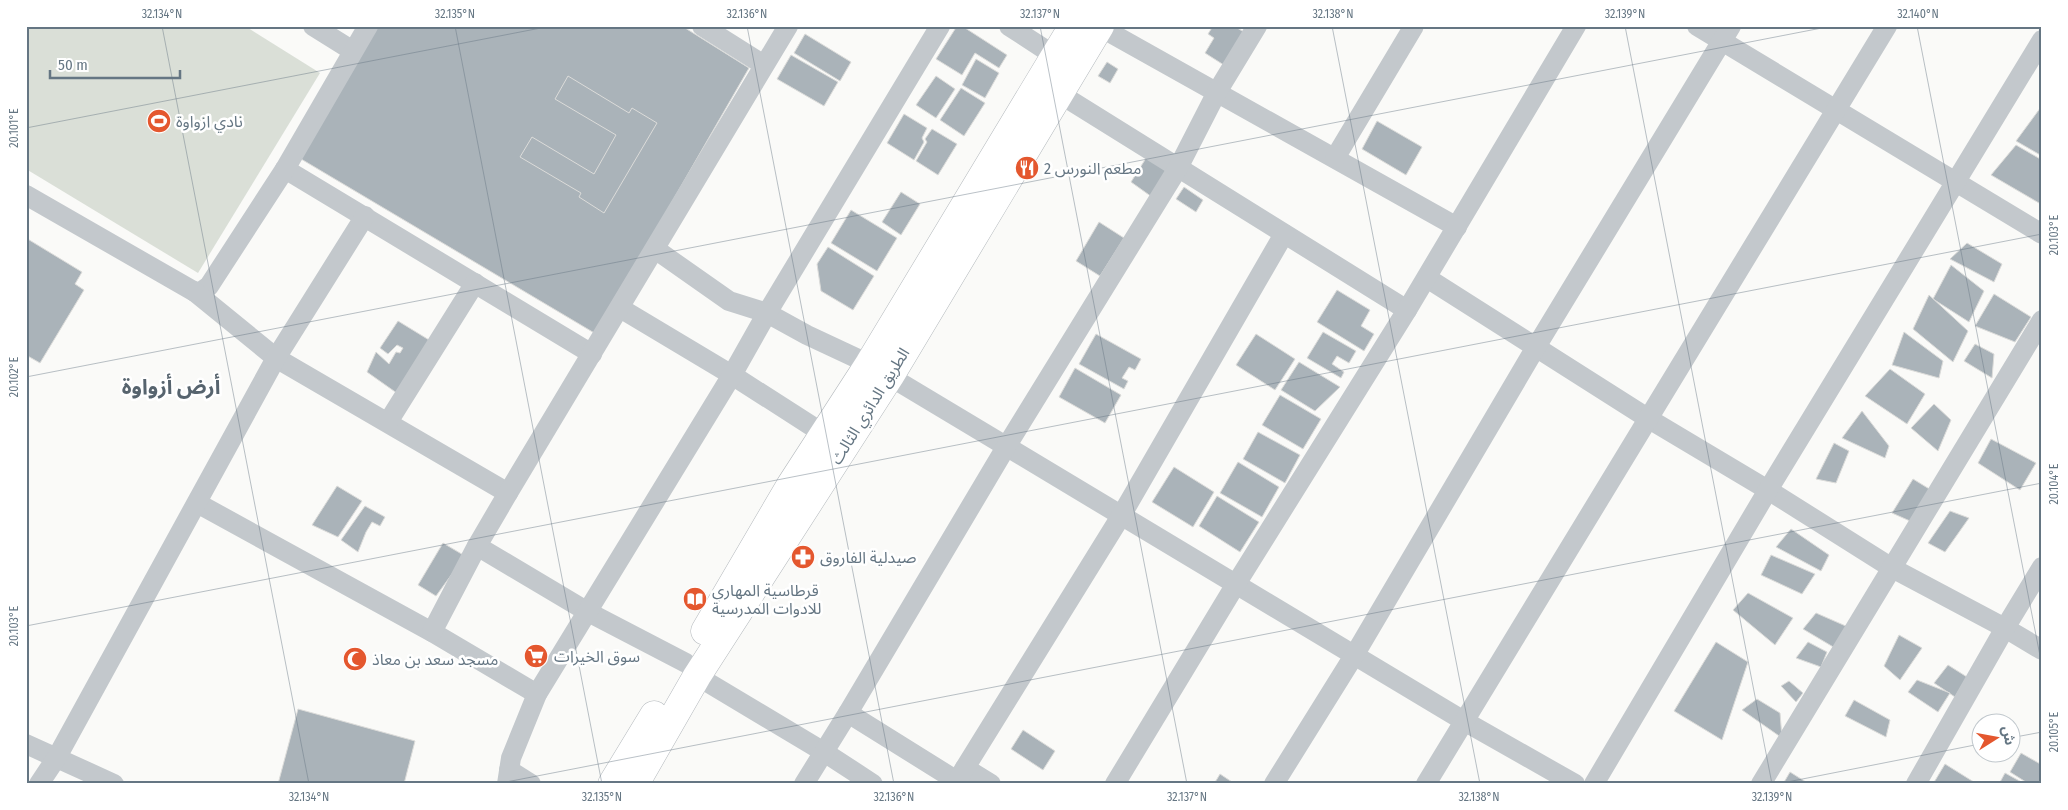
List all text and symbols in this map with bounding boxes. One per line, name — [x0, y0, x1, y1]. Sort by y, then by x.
text: 32.134°N — [142, 7, 182, 21]
text: 32.135°N — [435, 7, 475, 21]
text: 32.136°N — [727, 7, 767, 21]
text: 32.137°N — [1020, 7, 1060, 21]
text: 32.138°N — [1313, 7, 1353, 21]
text: 32.139°N — [1605, 7, 1645, 21]
text: 32.140°N — [1897, 7, 1939, 21]
scale bar — [50, 48, 180, 80]
text: 50 m — [58, 56, 88, 74]
text: 20.101°E — [7, 108, 21, 148]
sports icon: نادي ازواوة — [146, 108, 172, 134]
place label: نادي ازواوة — [176, 112, 243, 133]
restaurant icon: مطعم النورس 2 — [1014, 155, 1040, 181]
place label: مطعم النورس 2 — [1044, 159, 1141, 181]
text: 20.103°E — [2047, 214, 2061, 255]
street label: الطريق الدائري الثالث — [827, 344, 916, 469]
text: 20.102°E — [7, 357, 21, 397]
district label: أرض أزواوة — [122, 373, 220, 400]
text: 20.104°E — [2047, 463, 2061, 504]
pharmacy icon: صيدلية الفاروق — [790, 544, 816, 570]
place label: صيدلية الفاروق — [820, 548, 917, 567]
place label: قرطاسية المهاري للادوات المدرسية — [712, 581, 821, 618]
library icon: قرطاسية المهاري للادوات المدرسية — [682, 586, 708, 612]
text: 20.103°E — [7, 605, 21, 646]
supermarket icon: سوق الخيرات — [523, 643, 549, 669]
mosque icon: مسجد سعد بن معاذ — [342, 646, 368, 672]
place label: سوق الخيرات — [554, 647, 640, 666]
place label: مسجد سعد بن معاذ — [372, 650, 498, 669]
text: 20.105°E — [2047, 711, 2061, 752]
north arrow — [1970, 712, 2020, 762]
text: ش — [1998, 725, 2018, 747]
text: 32.134°N — [289, 790, 329, 804]
text: 32.135°N — [582, 790, 622, 804]
text: 32.136°N — [874, 790, 914, 804]
text: 32.137°N — [1167, 790, 1207, 804]
text: 32.138°N — [1459, 790, 1499, 804]
text: 32.139°N — [1752, 790, 1792, 804]

